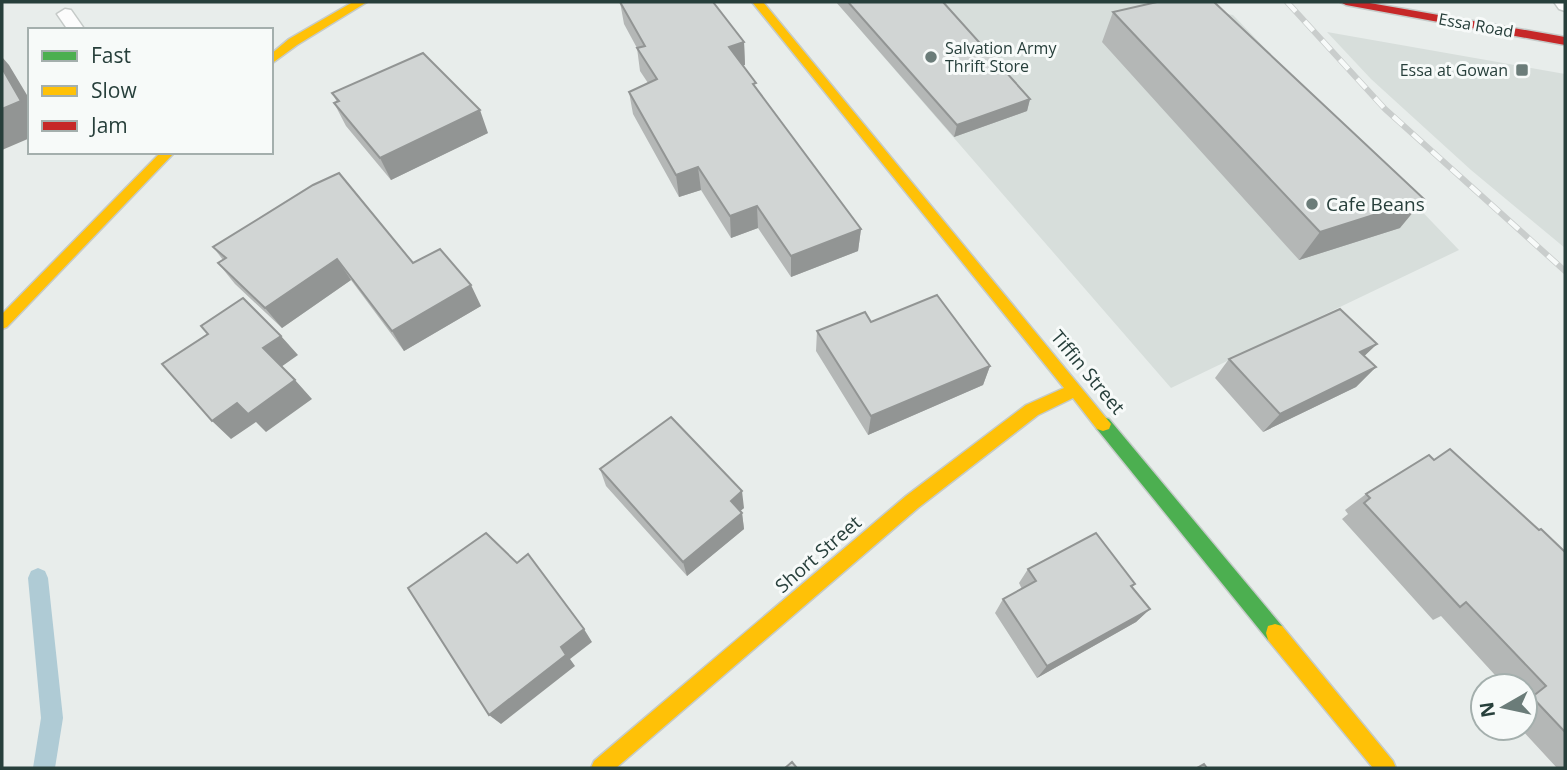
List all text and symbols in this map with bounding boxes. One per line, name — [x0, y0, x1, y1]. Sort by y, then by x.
street label: Essa Road — [1437, 8, 1515, 42]
legend — [28, 28, 273, 154]
place label: Salvation Army Thrift Store — [945, 37, 1057, 77]
text: Fast — [91, 41, 131, 69]
marker: Salvation Army Thrift Store — [923, 49, 939, 65]
place label: Essa at Gowan — [1400, 59, 1508, 81]
marker: Essa at Gowan — [1514, 62, 1530, 78]
text: Slow — [91, 76, 137, 104]
text: Jam — [89, 111, 128, 139]
place label: Cafe Beans — [1326, 191, 1425, 217]
marker: Cafe Beans — [1304, 196, 1320, 212]
street label: Tiffin Street — [1045, 324, 1131, 420]
street label: Short Street — [769, 509, 867, 599]
north arrow — [1469, 672, 1539, 742]
text: N — [1473, 700, 1501, 719]

